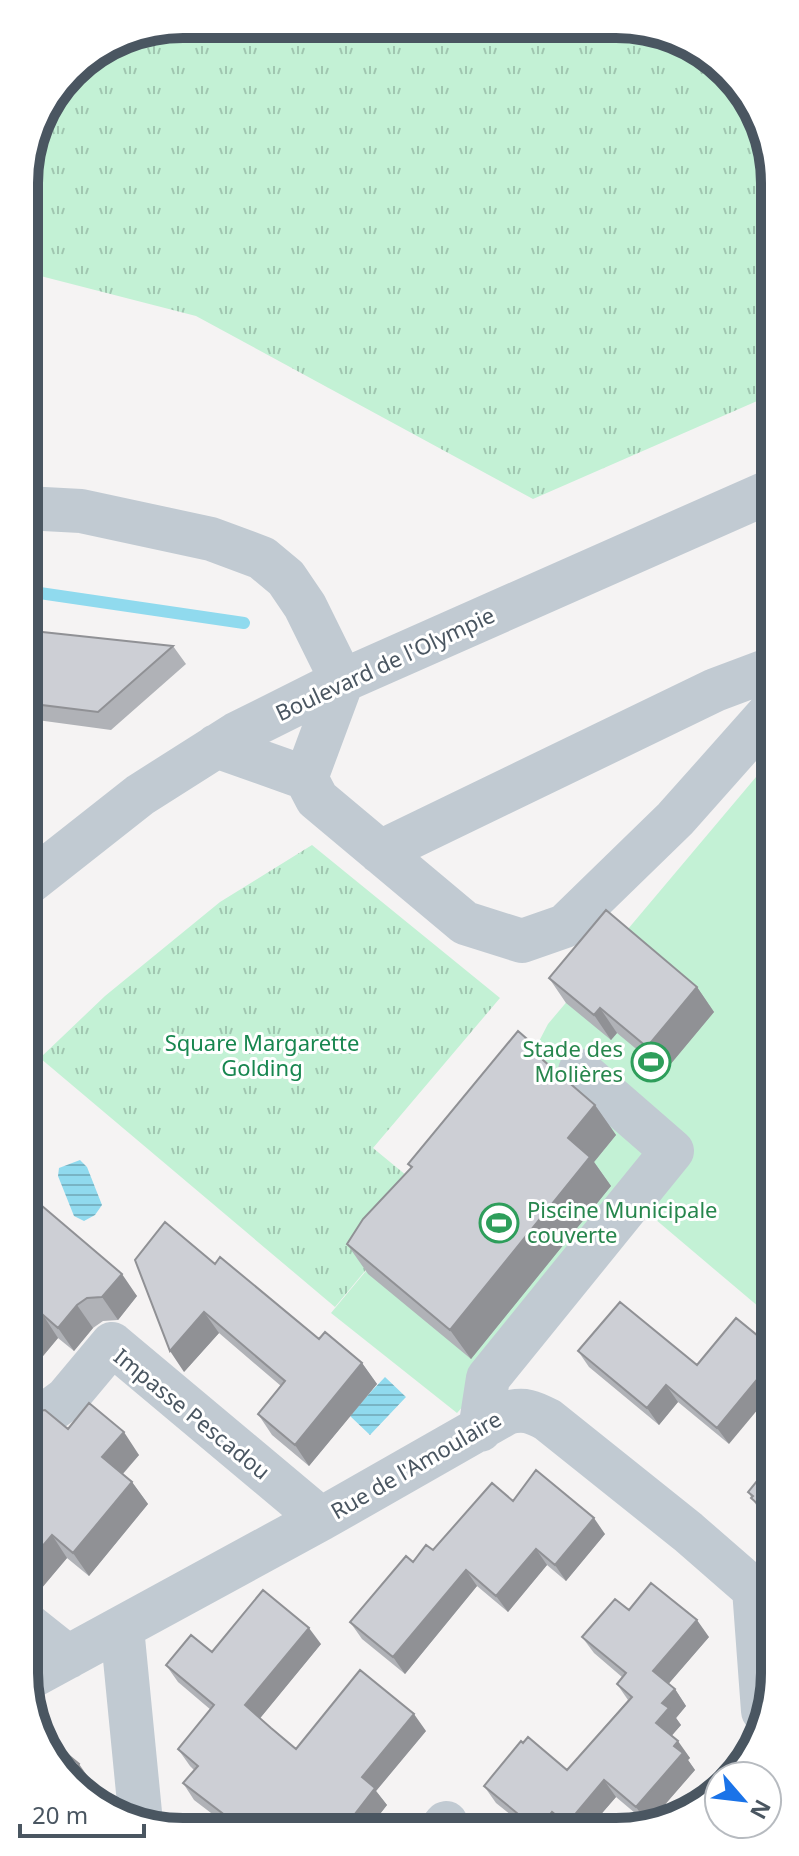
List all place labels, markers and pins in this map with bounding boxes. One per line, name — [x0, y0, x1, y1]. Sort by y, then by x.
place label: Stade des Molières — [523, 1033, 623, 1088]
sports icon: Stade des Molières — [630, 1041, 672, 1083]
place label: Piscine Municipale couverte — [527, 1194, 718, 1249]
sports icon: Piscine Municipale couverte — [478, 1202, 520, 1244]

